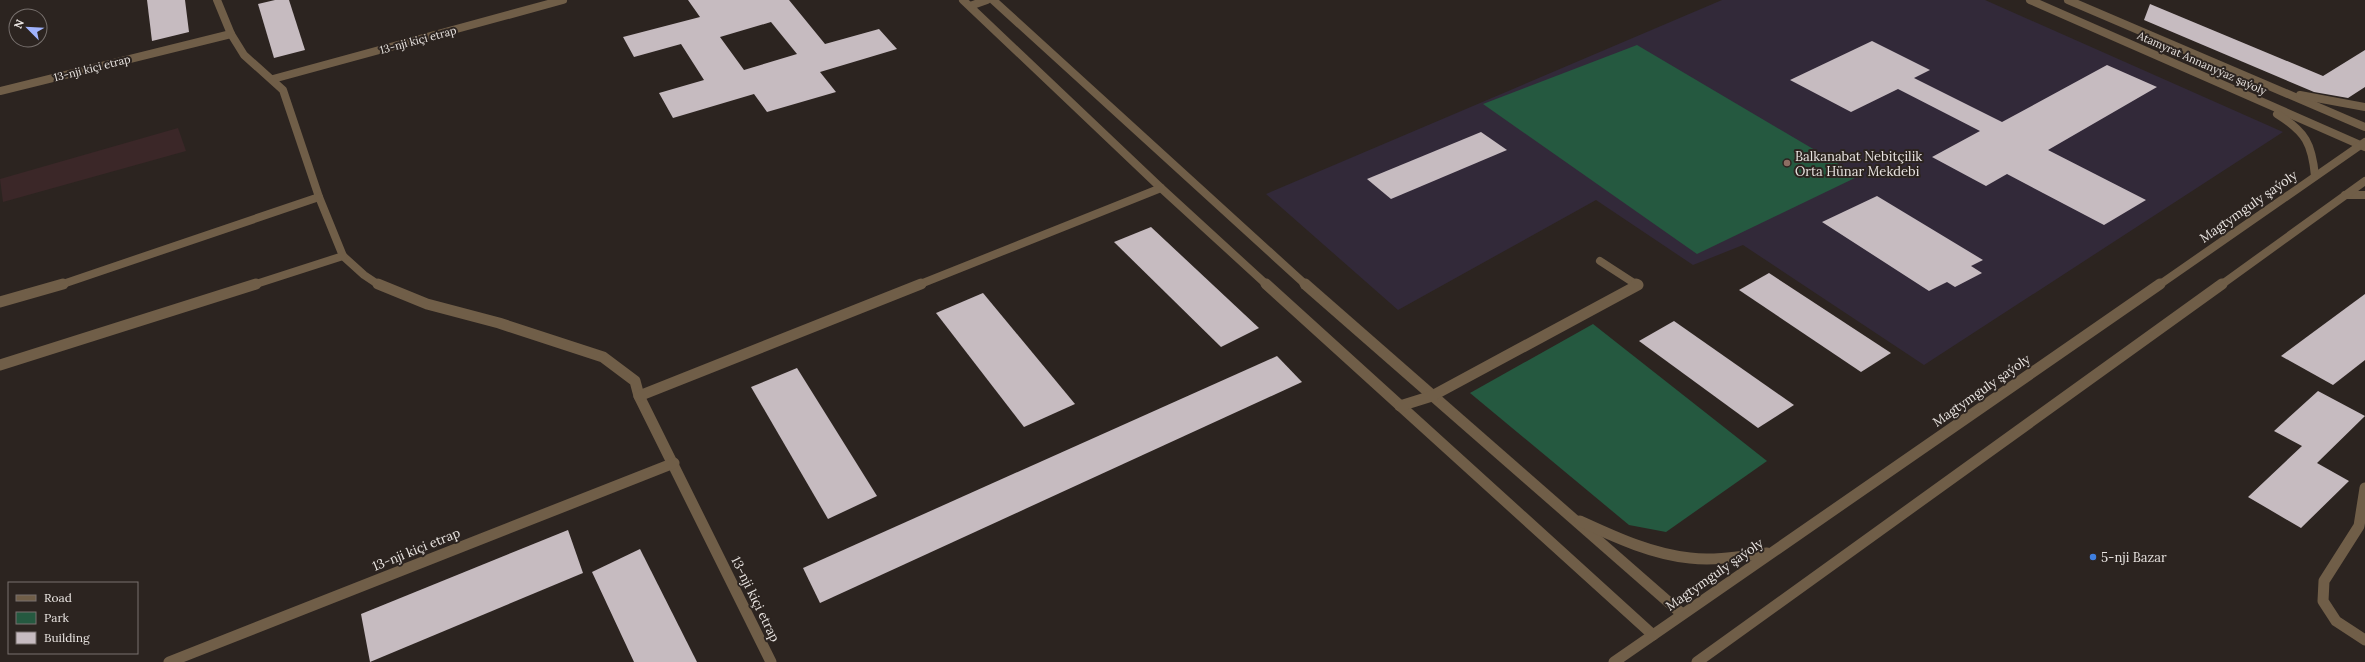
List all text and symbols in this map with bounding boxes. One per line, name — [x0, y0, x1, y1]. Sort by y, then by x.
north arrow — [8, 8, 48, 48]
text: N — [11, 17, 27, 31]
street label: 13-nji kiçi etrap — [378, 23, 458, 57]
street label: Atamyrat Annanyýaz şaýoly — [2134, 28, 2269, 98]
street label: 13-nji kiçi etrap — [52, 52, 132, 84]
place label: Balkanabat Nebitçilik Orta Hünar Mekdebi — [1795, 148, 1922, 180]
marker: Balkanabat Nebitçilik Orta Hünar Mekdebi — [1782, 158, 1792, 168]
street label: Magtymguly şaýoly — [2196, 166, 2301, 246]
street label: Magtymguly şaýoly — [1929, 350, 2034, 430]
street label: 13-nji kiçi etrap — [370, 524, 463, 575]
street label: Magtymguly şaýoly — [1662, 534, 1767, 614]
place label: 5-nji Bazar — [2101, 549, 2167, 566]
marker: 5-nji Bazar — [2088, 552, 2098, 562]
street label: 13-nji kiçi etrap — [727, 554, 784, 645]
legend — [8, 582, 138, 654]
text: Road — [44, 590, 72, 605]
text: Park — [44, 610, 70, 625]
text: Building — [44, 630, 90, 645]

